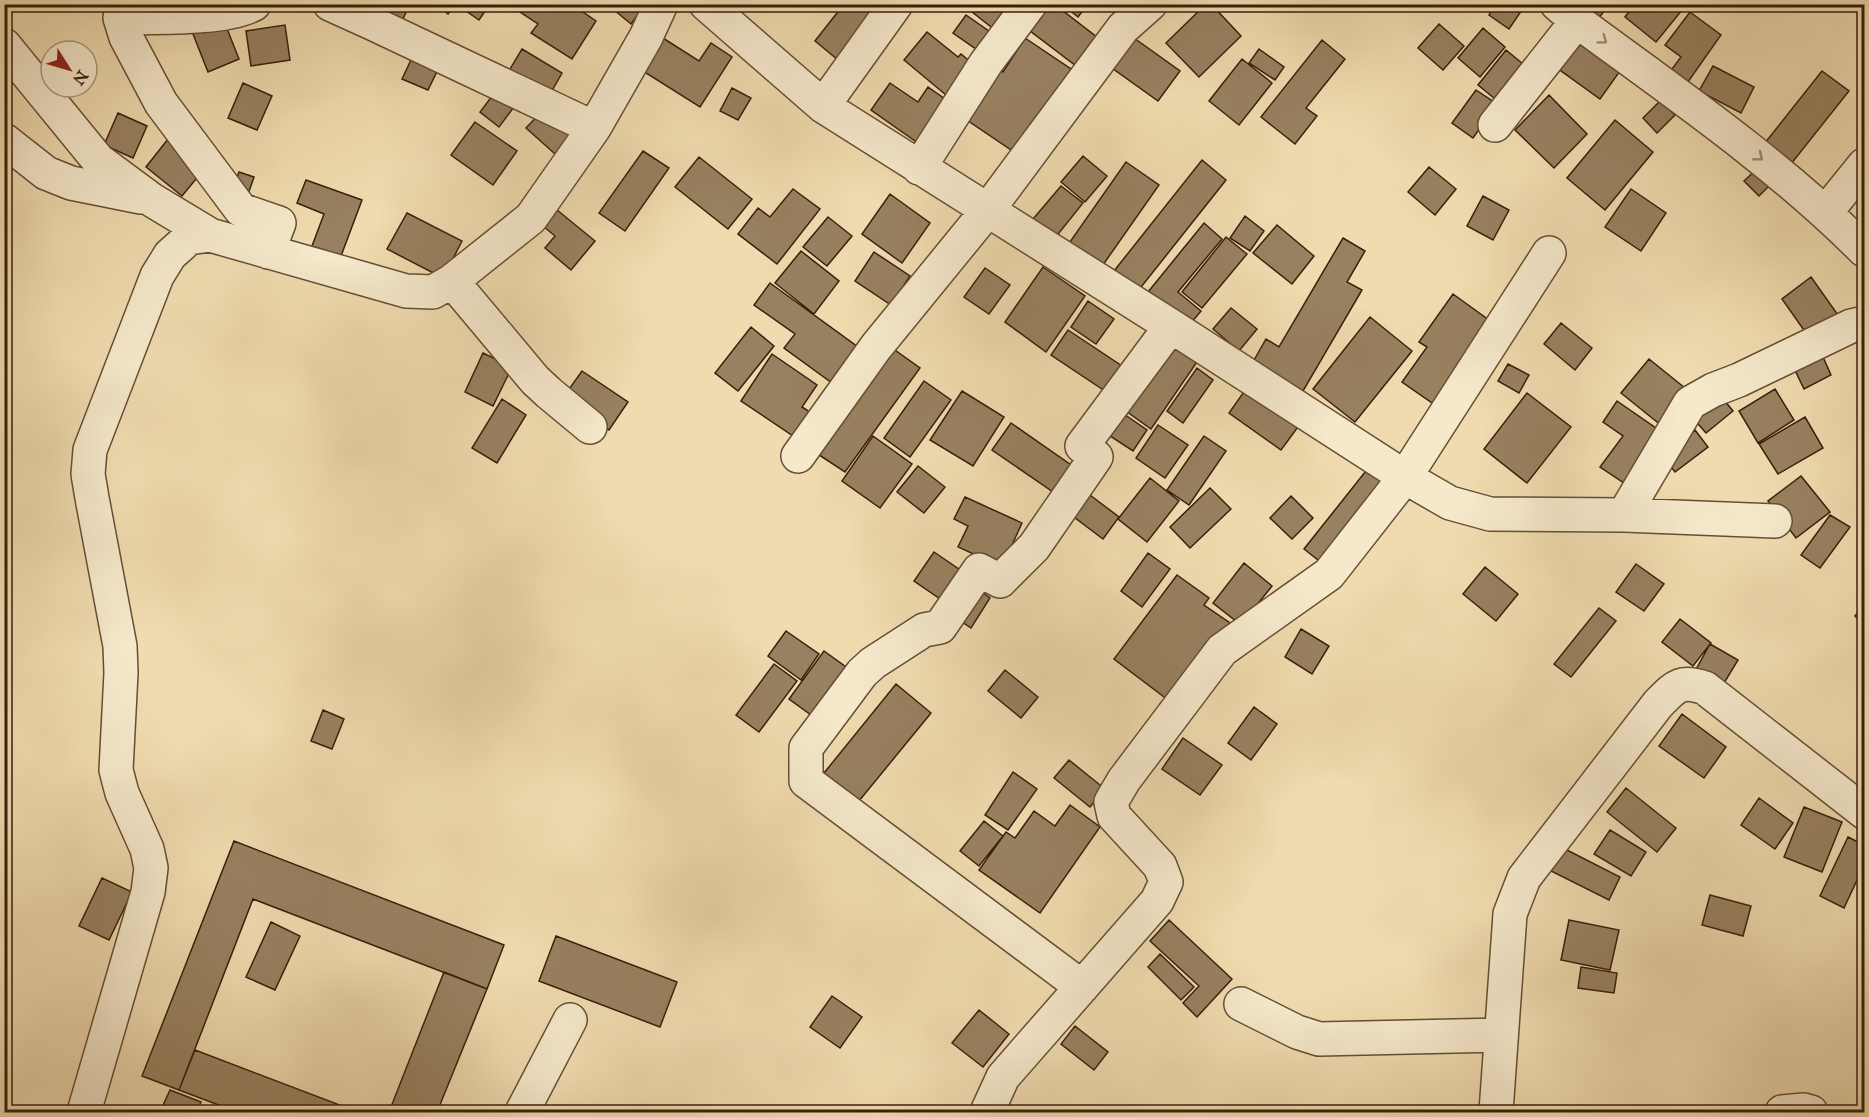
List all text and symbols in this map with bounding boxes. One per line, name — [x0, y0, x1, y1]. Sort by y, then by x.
one-way arrow — [1596, 33, 1607, 44]
north arrow — [39, 39, 99, 99]
text: N — [69, 67, 92, 89]
one-way arrow — [1752, 150, 1763, 161]

